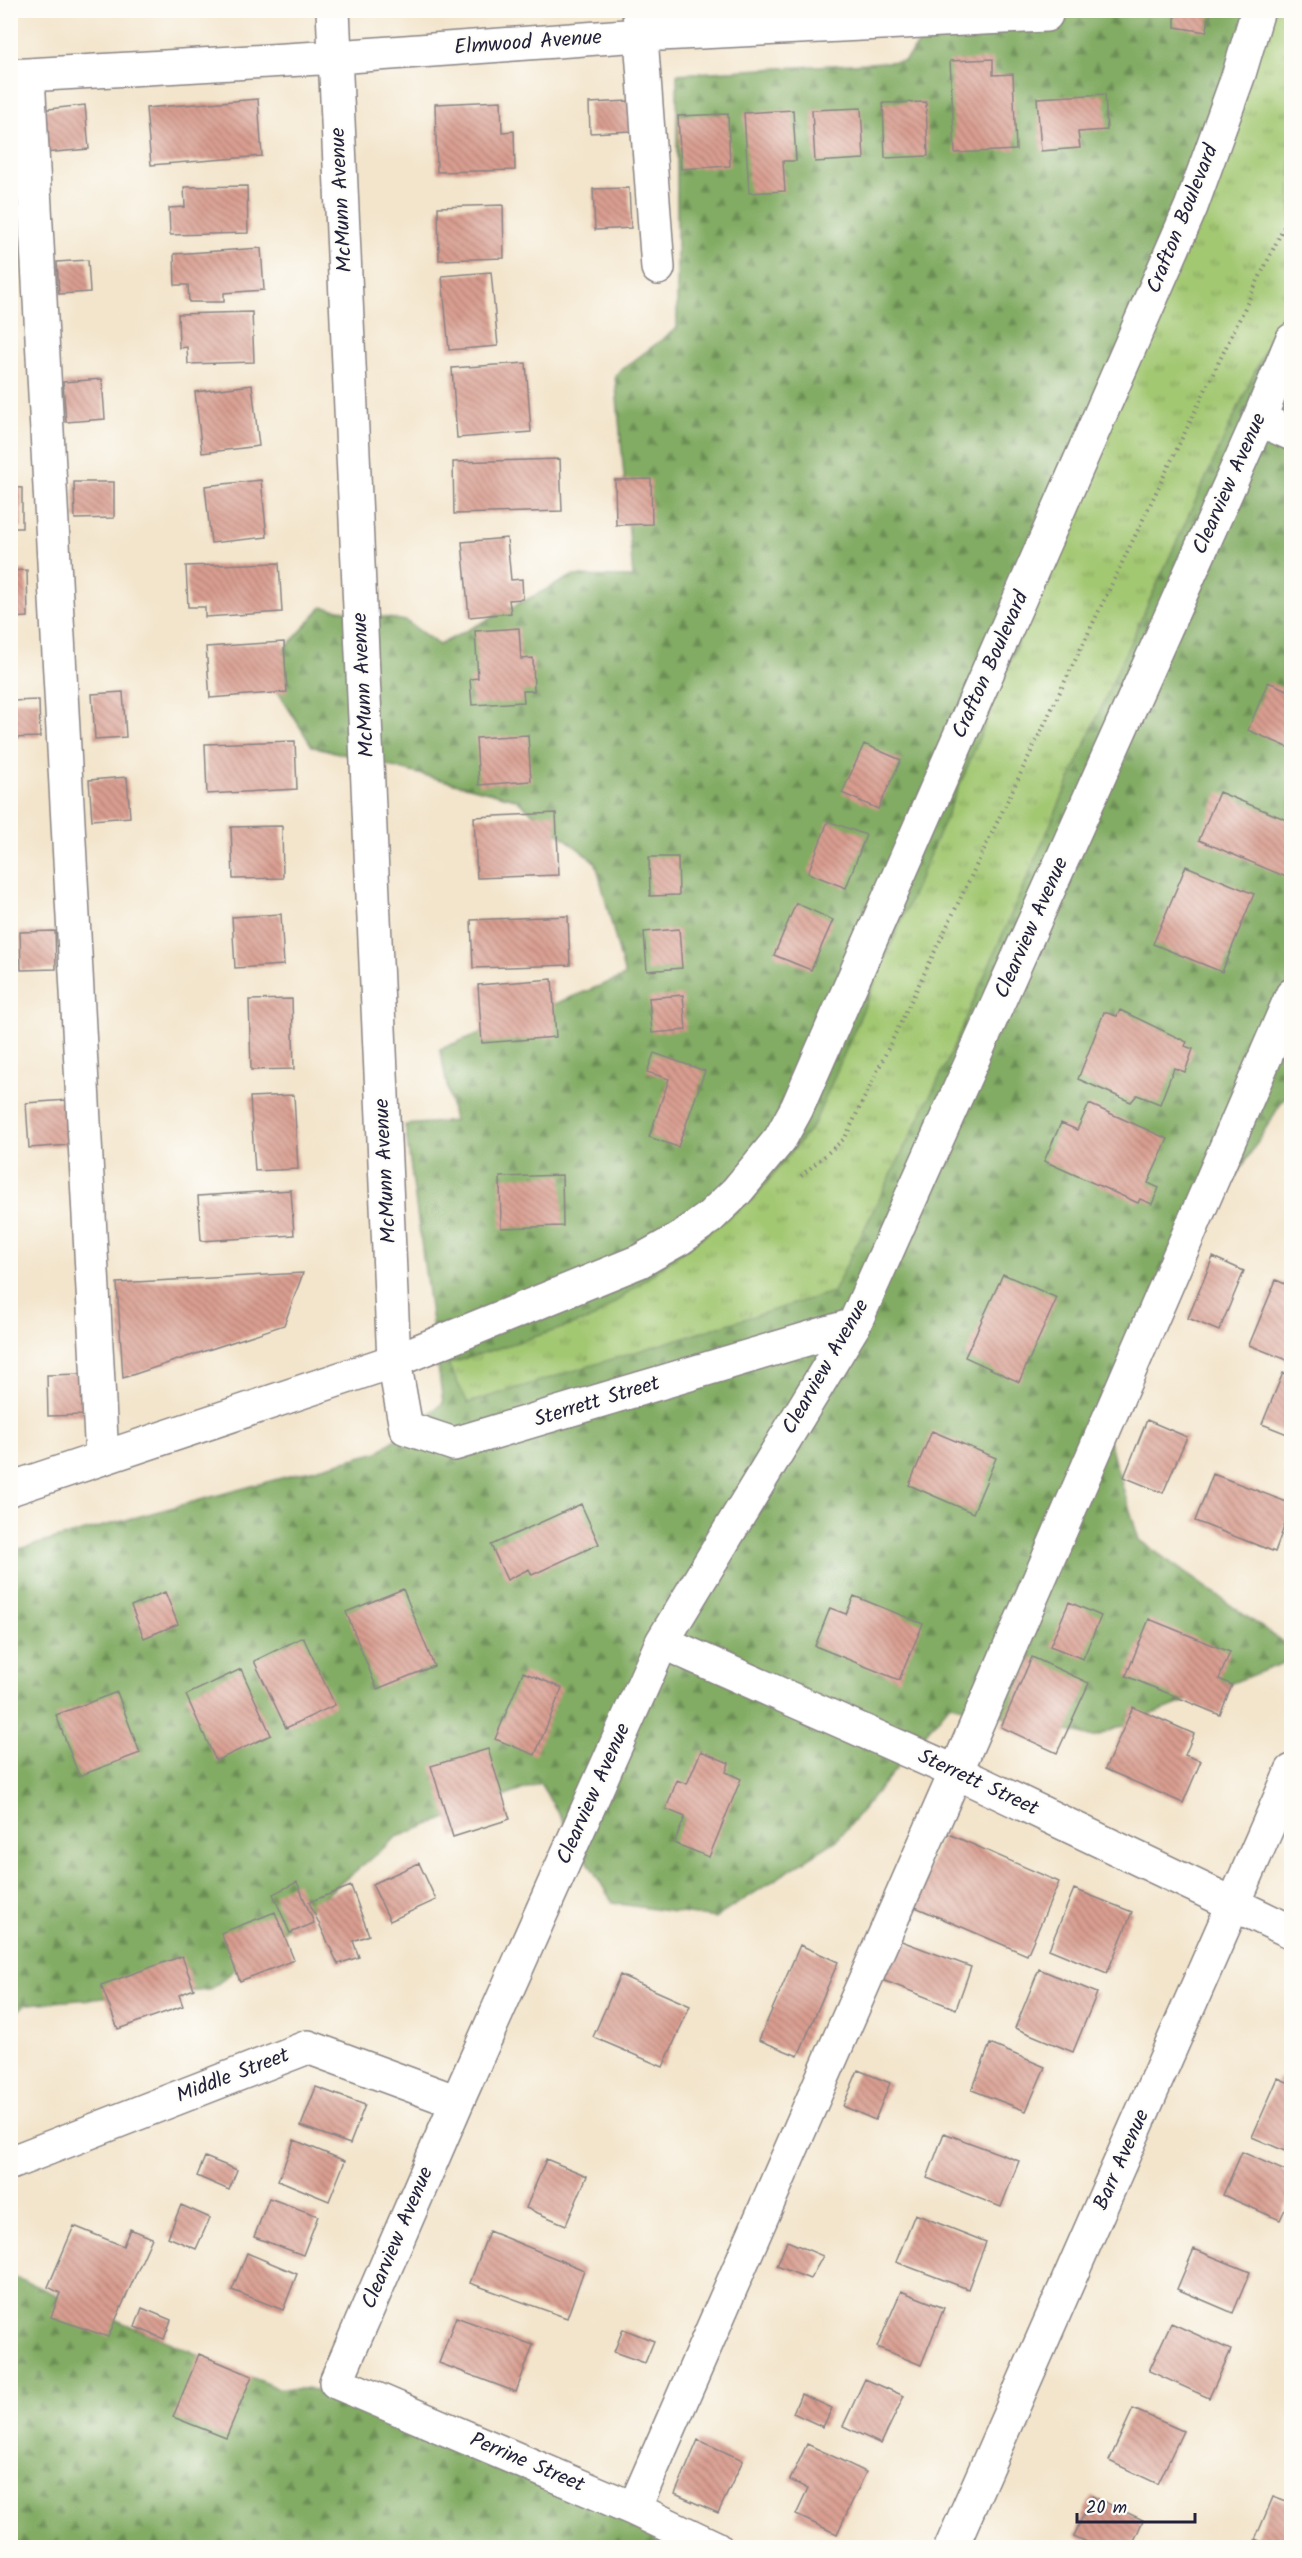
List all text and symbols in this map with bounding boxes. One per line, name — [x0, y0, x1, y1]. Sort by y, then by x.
street label: Elmwood Avenue — [453, 21, 604, 65]
street label: McMunn Avenue — [322, 126, 362, 273]
street label: Crafton Boulevard — [1138, 139, 1228, 299]
street label: Clearview Avenue — [1184, 408, 1276, 560]
street label: Crafton Boulevard — [944, 586, 1038, 744]
street label: McMunn Avenue — [344, 611, 384, 758]
street label: Clearview Avenue — [986, 852, 1078, 1004]
street label: McMunn Avenue — [366, 1097, 406, 1244]
street label: Clearview Avenue — [774, 1293, 878, 1441]
street label: Sterrett Street — [530, 1367, 665, 1437]
street label: Clearview Avenue — [548, 1718, 640, 1870]
street label: Sterrett Street — [912, 1741, 1045, 1826]
street label: Middle Street — [172, 2039, 295, 2113]
street label: Barr Avenue — [1085, 2104, 1159, 2216]
street label: Clearview Avenue — [353, 2161, 443, 2314]
street label: Perrine Street — [464, 2424, 590, 2502]
scale bar — [1077, 2486, 1196, 2524]
text: 20 m — [1086, 2494, 1127, 2523]

